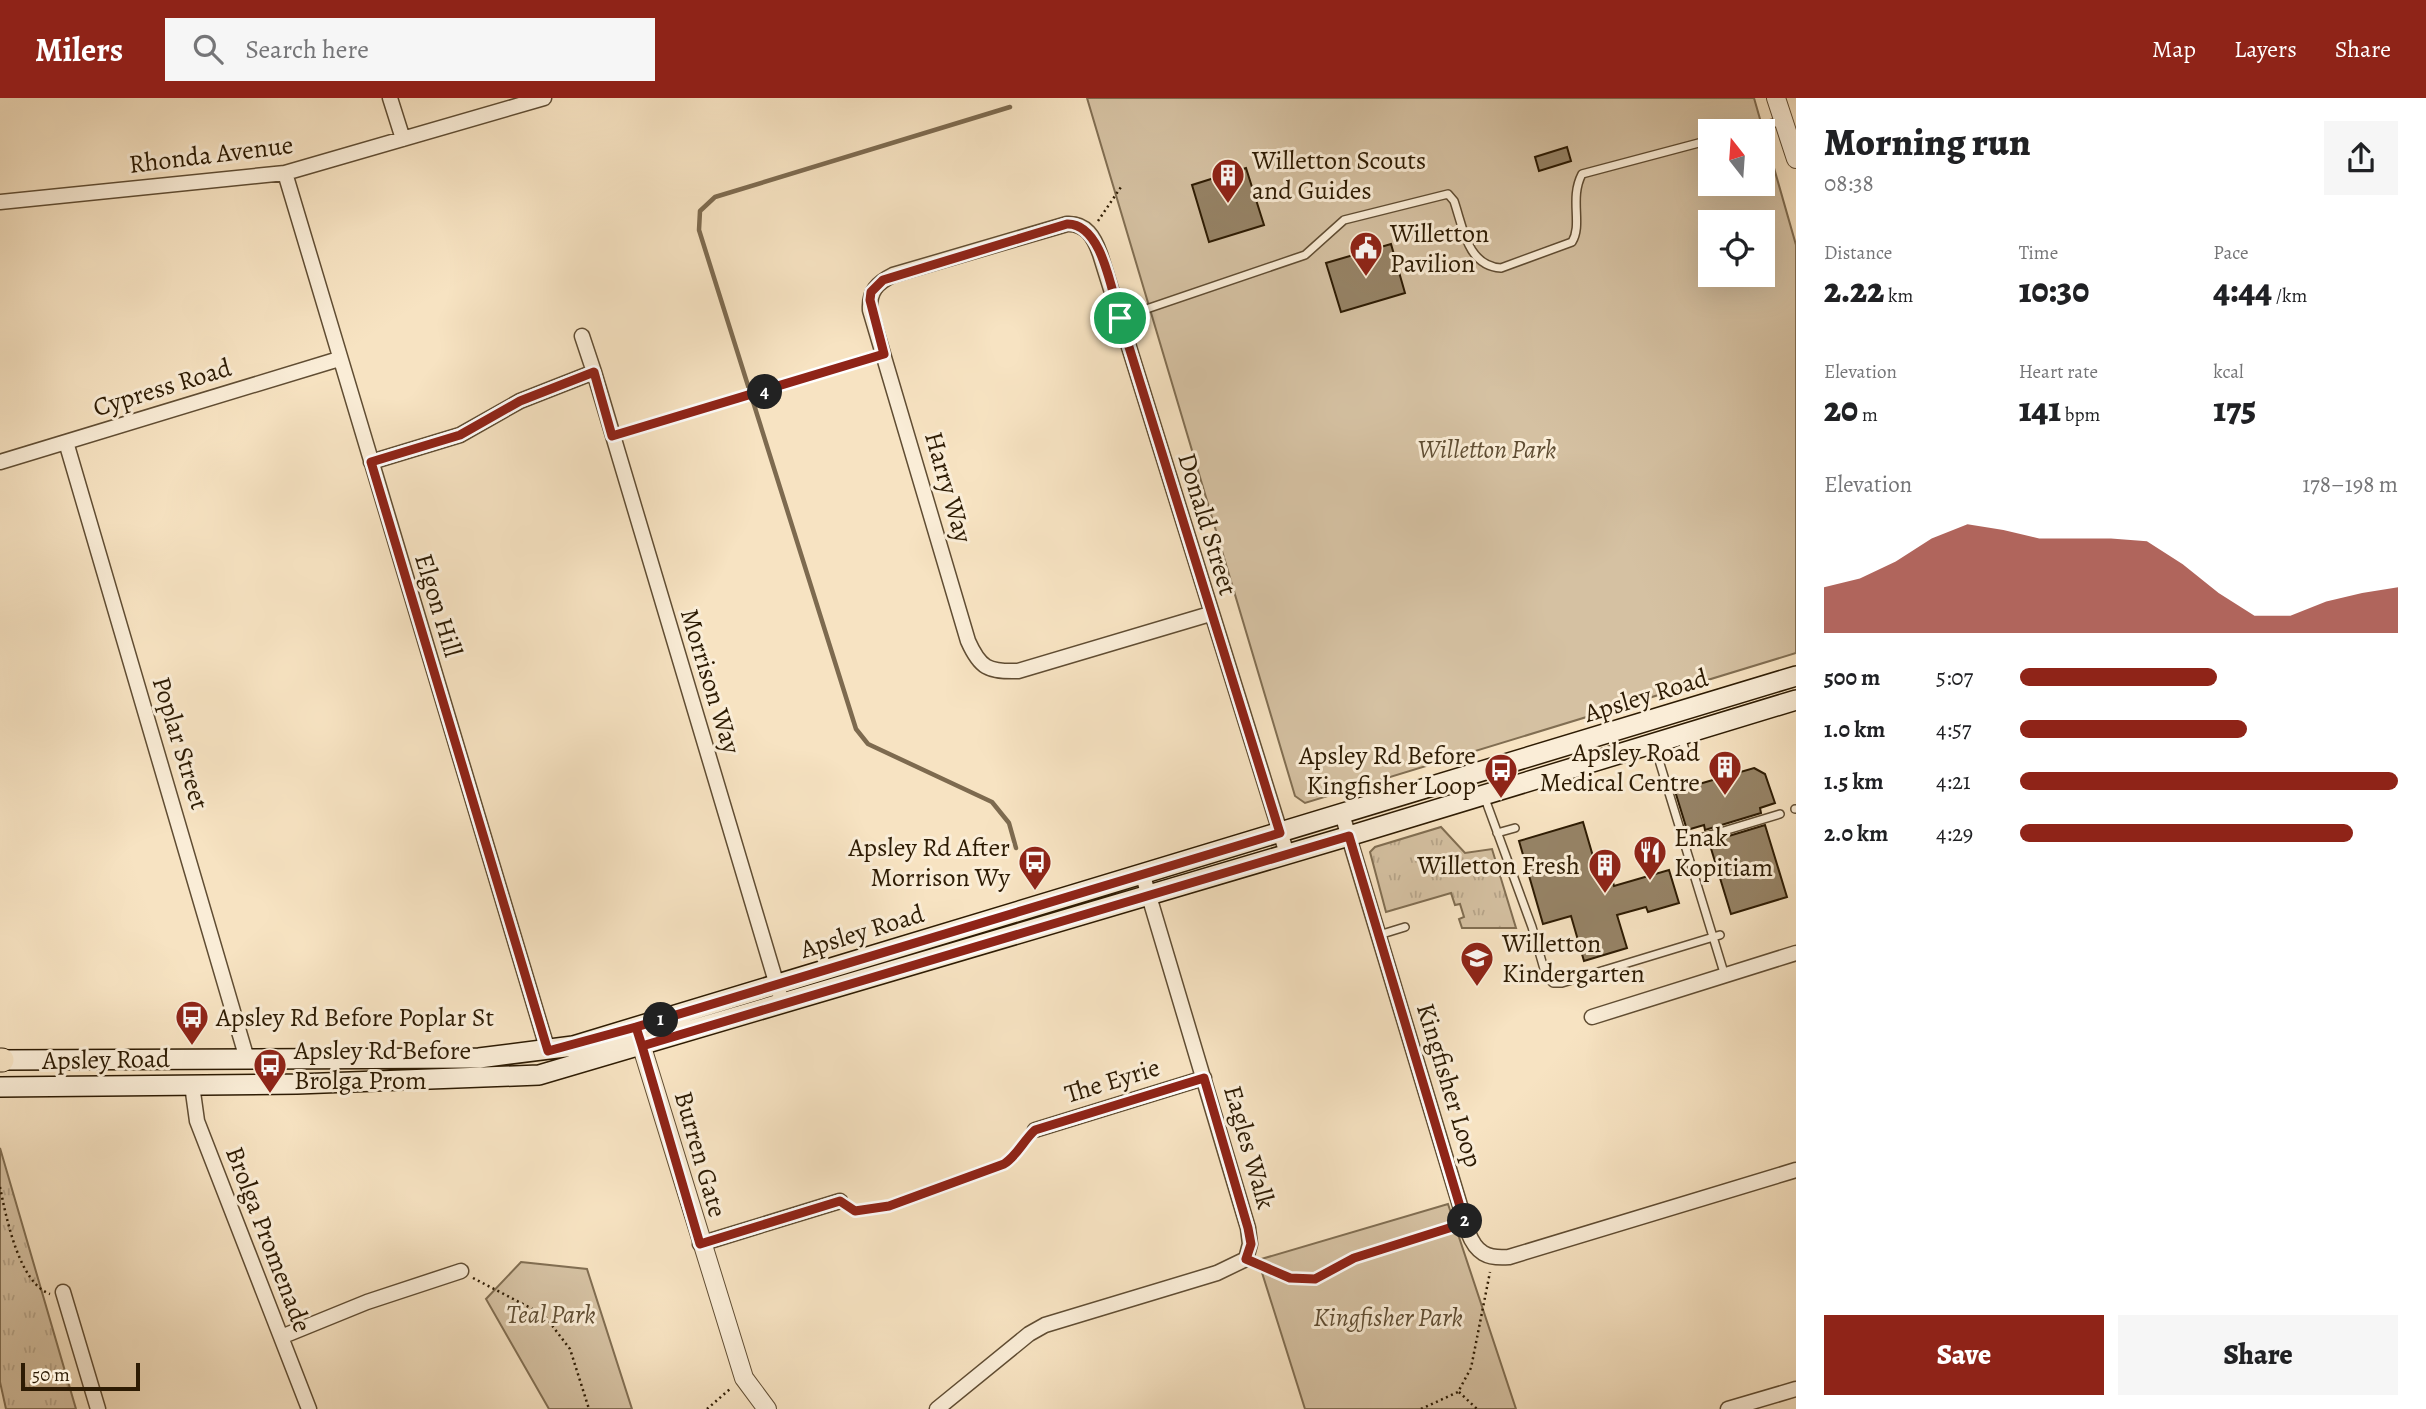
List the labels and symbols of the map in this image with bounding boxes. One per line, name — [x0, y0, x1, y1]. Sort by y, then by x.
north arrow — [1698, 119, 1774, 196]
street label: Rhonda Avenue — [127, 127, 295, 182]
place label: Willetton Scouts and Guides — [1251, 143, 1426, 208]
building icon: Willetton Scouts and Guides — [1209, 156, 1247, 205]
place label: Willetton Pavilion — [1389, 216, 1489, 281]
public building icon: Willetton Pavilion — [1347, 229, 1385, 278]
pin — [1090, 288, 1150, 348]
street label: Cypress Road — [89, 350, 236, 425]
pin: 4 — [748, 374, 782, 410]
street label: Harry Way — [916, 428, 981, 547]
park label: Willetton Park — [1418, 432, 1556, 467]
street label: Donald Street — [1169, 449, 1246, 600]
street label: Elgon Hill — [406, 549, 471, 661]
street label: Morrison Way — [672, 604, 749, 758]
street label: Apsley Road — [1579, 660, 1712, 731]
street label: Poplar Street — [144, 672, 217, 814]
place label: Apsley Road Medical Centre — [1540, 735, 1700, 800]
place label: Apsley Rd Before Kingfisher Loop — [1298, 738, 1476, 803]
building icon: Apsley Road Medical Centre — [1706, 748, 1744, 797]
bus stop icon: Apsley Rd Before Kingfisher Loop — [1482, 751, 1520, 800]
place label: Enak Kopitiam — [1674, 820, 1773, 885]
place label: Apsley Rd After Morrison Wy — [848, 830, 1010, 895]
restaurant icon: Enak Kopitiam — [1631, 833, 1669, 882]
bus stop icon: Apsley Rd After Morrison Wy — [1016, 843, 1054, 892]
building icon: Willetton Fresh — [1586, 846, 1624, 895]
place label: Willetton Fresh — [1416, 848, 1580, 883]
street label: Apsley Road — [795, 896, 928, 967]
place label: Willetton Kindergarten — [1501, 926, 1645, 991]
school or university icon: Willetton Kindergarten — [1458, 939, 1496, 988]
bus stop icon: Apsley Rd Before Poplar St — [173, 998, 211, 1047]
street label: Kingfisher Loop — [1408, 999, 1491, 1171]
place label: Apsley Rd Before Poplar St — [215, 1000, 494, 1035]
pin: 1 — [644, 1002, 678, 1038]
place label: Apsley Rd Before Brolga Prom — [293, 1033, 471, 1098]
street label: Apsley Road — [41, 1041, 170, 1078]
bus stop icon: Apsley Rd Before Brolga Prom — [251, 1046, 289, 1095]
street label: The Eyrie — [1060, 1049, 1164, 1111]
street label: Eagles Walk — [1215, 1081, 1284, 1213]
street label: Burren Gate — [666, 1087, 735, 1221]
street label: Brolga Promenade — [217, 1141, 320, 1337]
pin: 2 — [1448, 1204, 1482, 1238]
park label: Teal Park — [506, 1297, 596, 1332]
park label: Kingfisher Park — [1313, 1300, 1463, 1335]
scale bar — [21, 1360, 140, 1392]

